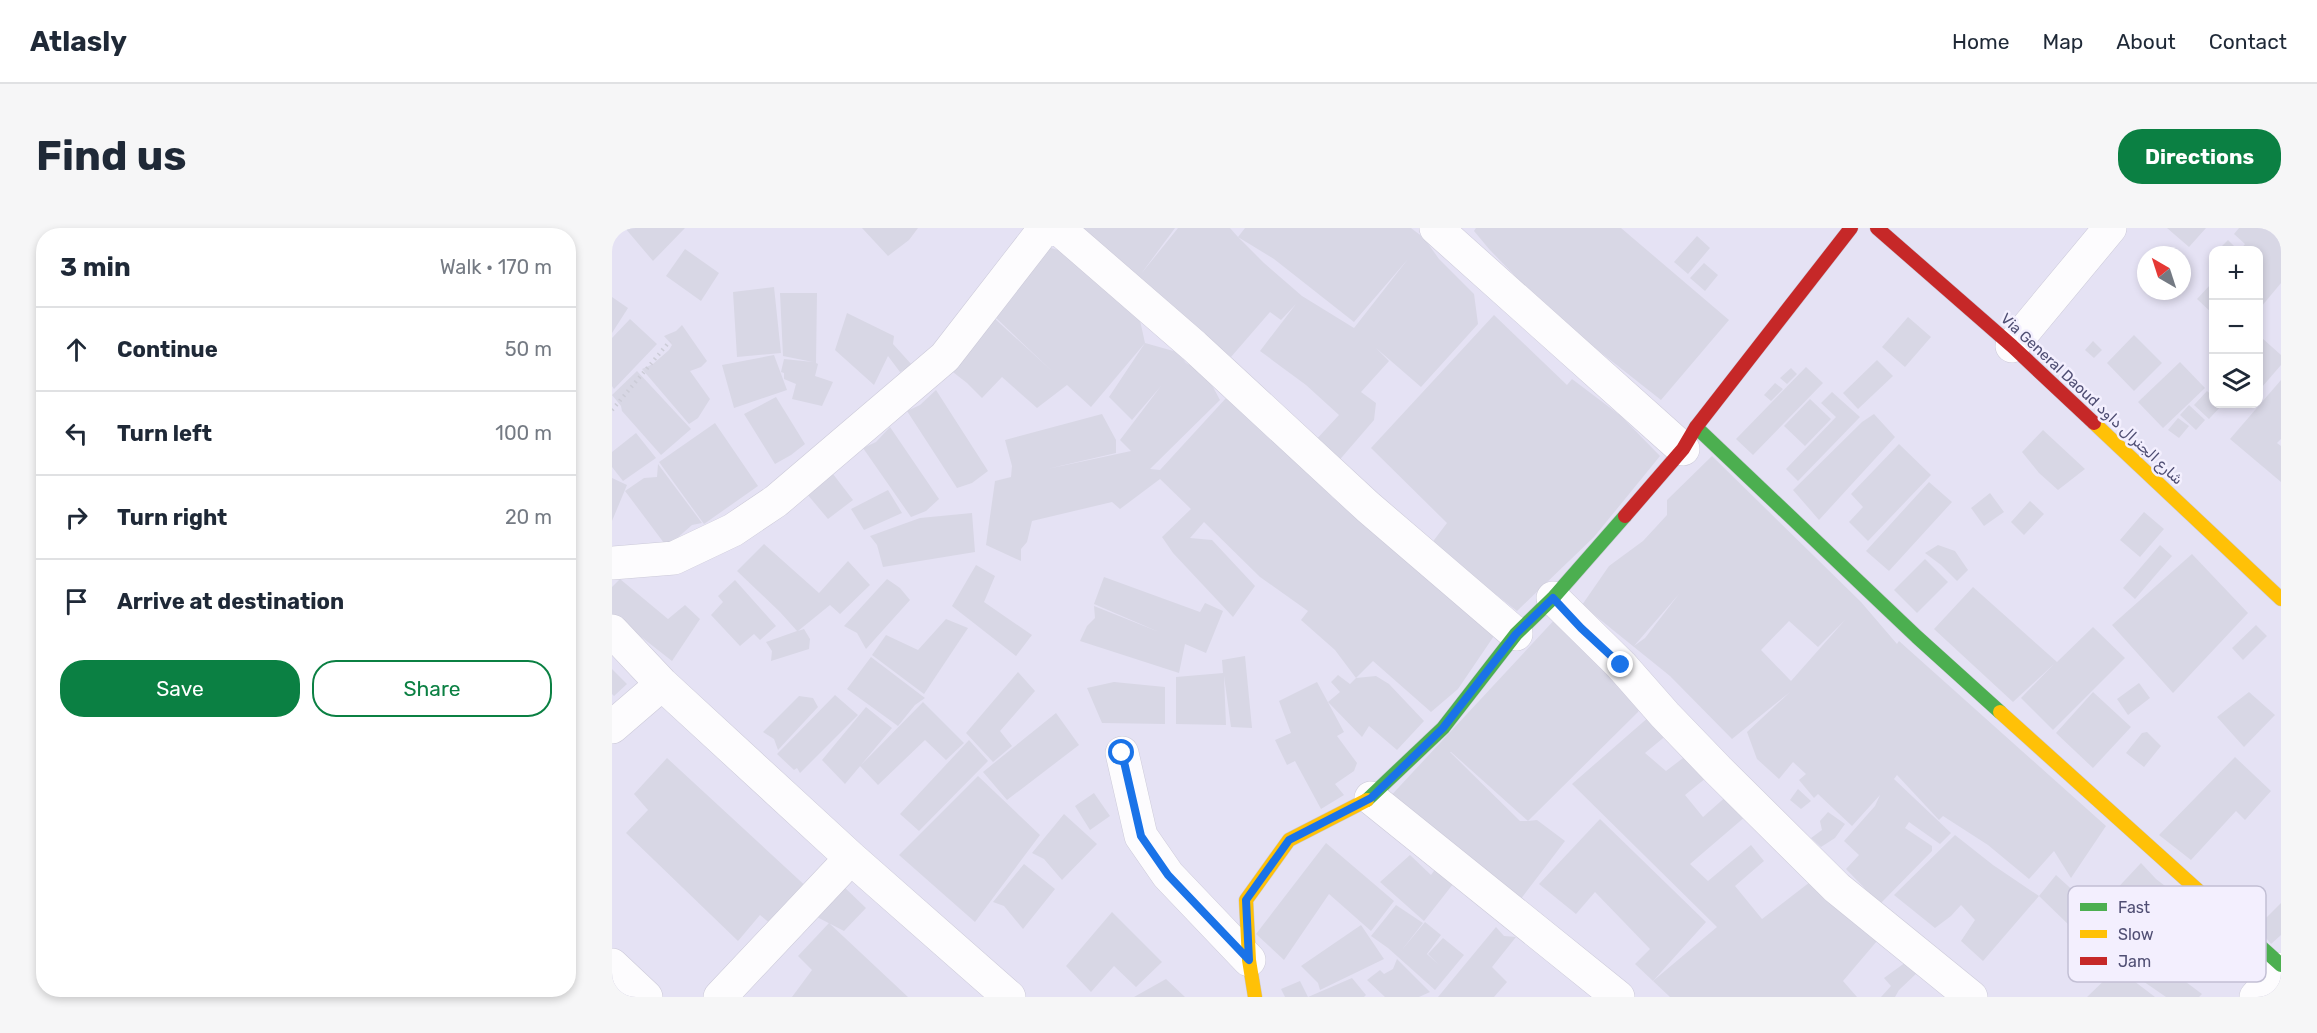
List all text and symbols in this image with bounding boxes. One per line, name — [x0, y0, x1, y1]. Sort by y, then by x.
text: Atlasly — [30, 25, 127, 58]
text: Home — [1952, 29, 2009, 54]
text: Map — [2042, 29, 2083, 54]
text: About — [2116, 29, 2176, 54]
text: Contact — [2209, 29, 2287, 54]
button: Directions — [2118, 129, 2281, 184]
text: Find us — [36, 131, 187, 181]
north arrow — [2137, 246, 2191, 300]
map controls — [2209, 246, 2263, 408]
button: + — [2209, 246, 2263, 300]
text: 3 min — [60, 252, 131, 283]
text: Walk · 170 m — [440, 255, 552, 279]
button: − — [2209, 300, 2263, 354]
street label: Via General Daoud شارع الجنرال داود — [1996, 310, 2187, 490]
icon: ahead — [60, 333, 93, 366]
text: Continue — [117, 336, 218, 363]
text: 50 m — [505, 337, 552, 361]
button: layers — [2209, 354, 2263, 408]
icon: left — [60, 417, 93, 450]
text: Turn left — [117, 420, 212, 447]
text: 100 m — [495, 421, 552, 445]
icon: right — [60, 501, 93, 534]
text: Turn right — [117, 504, 227, 531]
text: 20 m — [505, 505, 552, 529]
icon: arrive — [60, 585, 93, 618]
text: Arrive at destination — [117, 588, 344, 615]
route end — [1607, 651, 1633, 677]
button: Save — [60, 660, 300, 717]
button: Share — [312, 660, 552, 717]
route start — [1108, 739, 1134, 765]
legend — [2068, 886, 2266, 982]
text: Fast — [2118, 898, 2150, 917]
text: Slow — [2118, 925, 2154, 944]
text: Jam — [2118, 952, 2151, 971]

